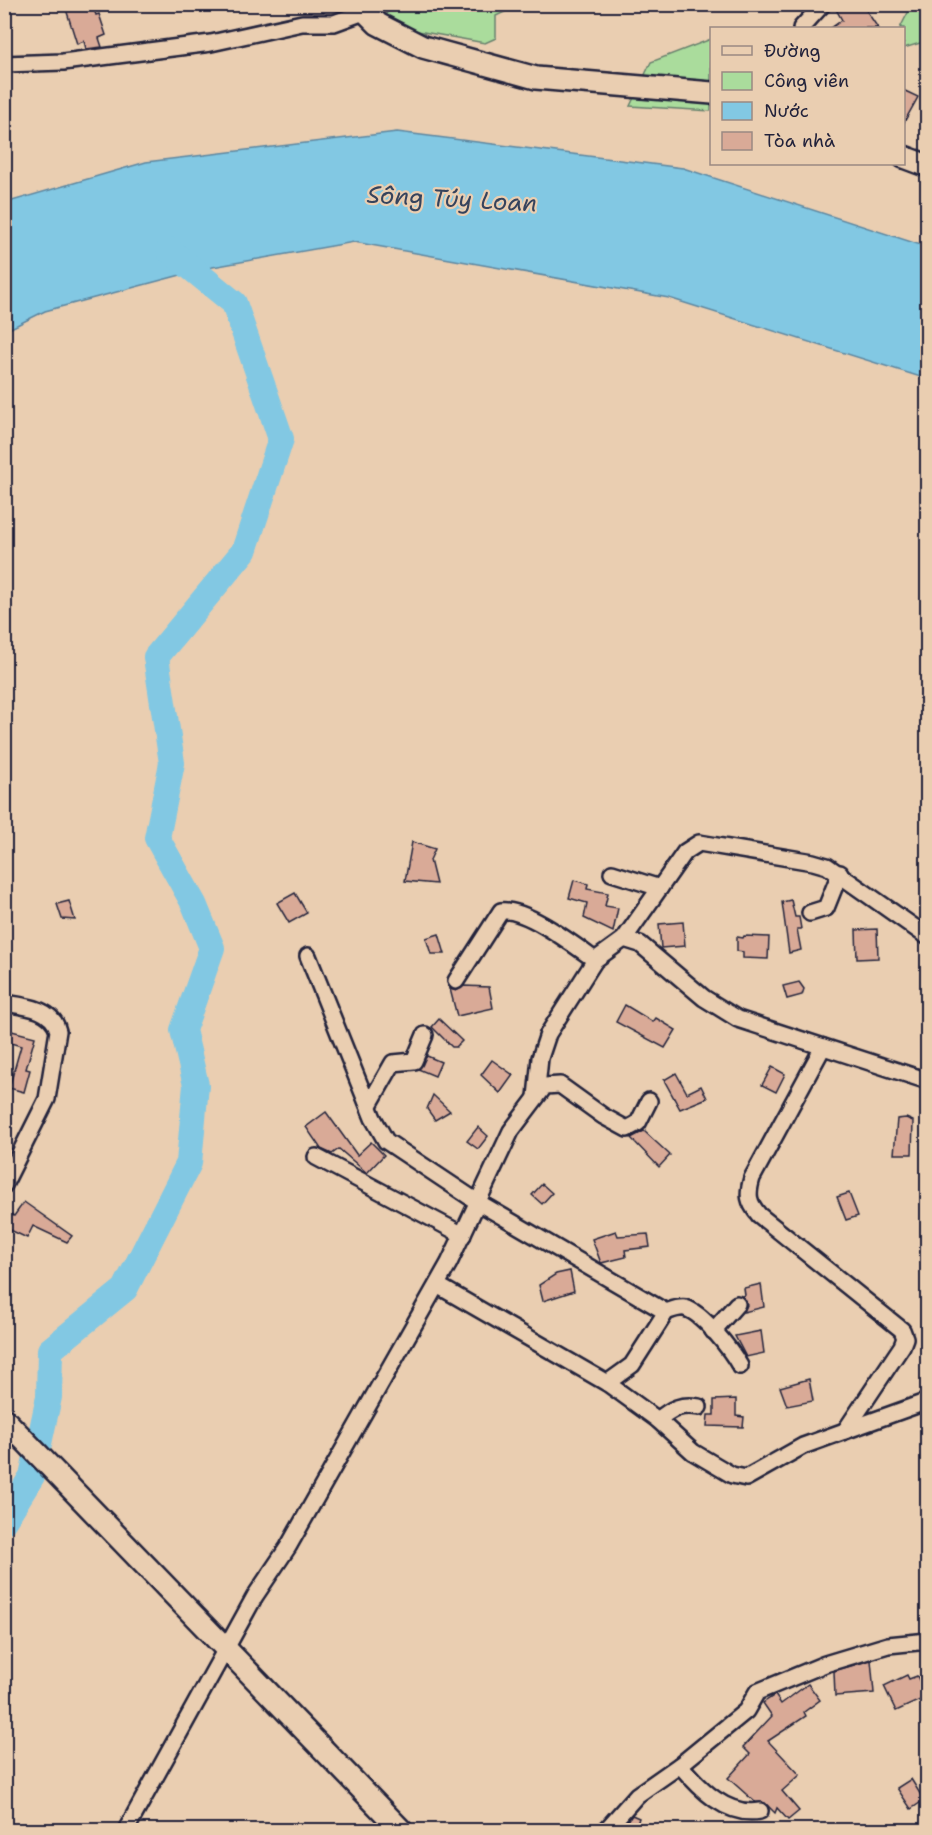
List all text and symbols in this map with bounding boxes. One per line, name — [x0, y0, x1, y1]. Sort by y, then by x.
legend — [710, 27, 905, 165]
text: Đường — [764, 39, 821, 63]
text: Công viên — [764, 69, 849, 93]
text: Nước — [764, 99, 809, 123]
text: Tòa nhà — [764, 129, 835, 153]
water label: Sông Túy Loan — [366, 179, 538, 219]

